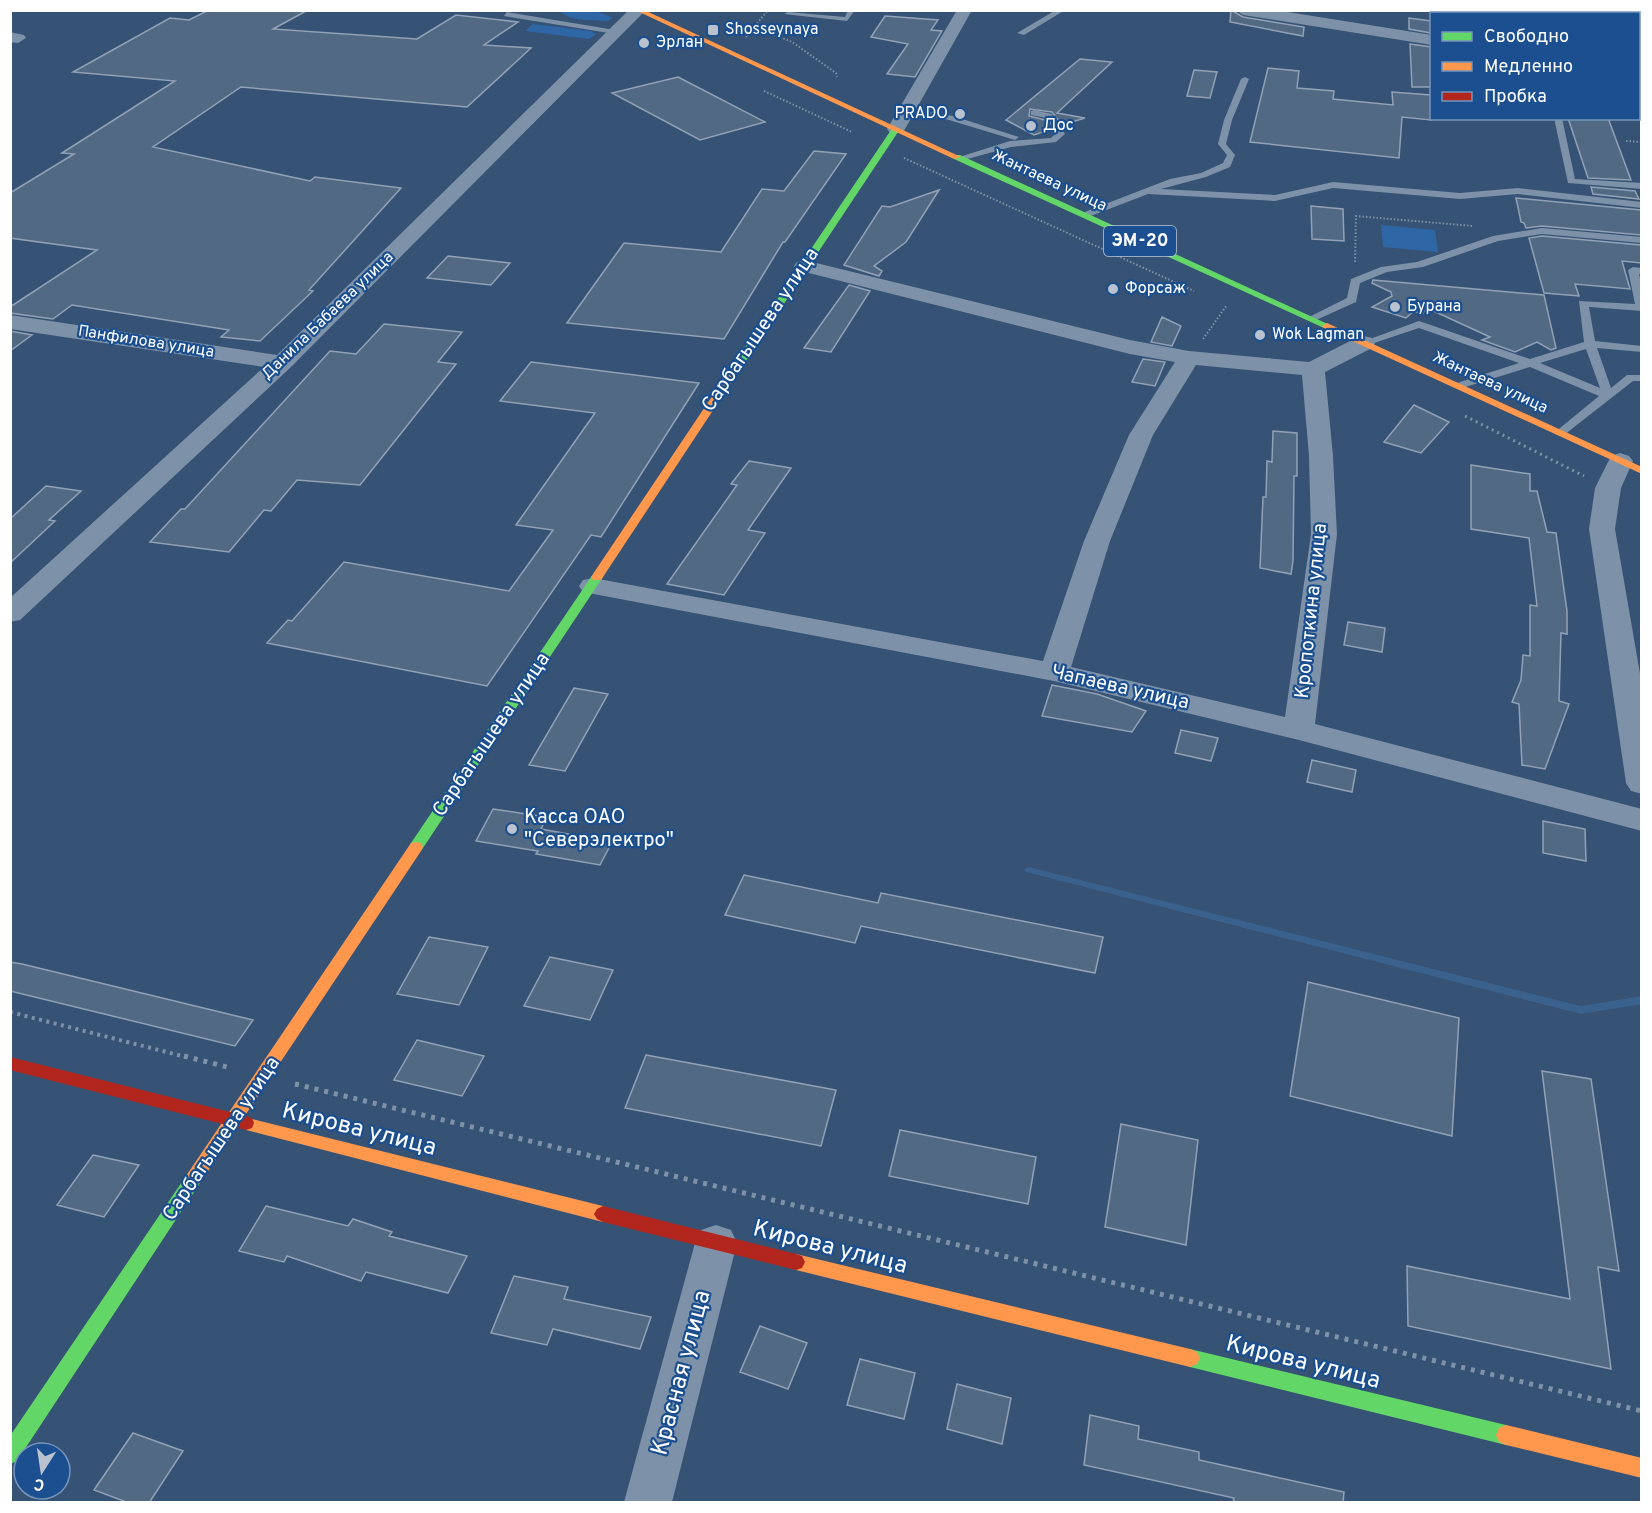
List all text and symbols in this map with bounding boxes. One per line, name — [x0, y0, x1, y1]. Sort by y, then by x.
legend — [1430, 12, 1640, 120]
place label: Shosseynaya — [725, 20, 818, 40]
marker: Shosseynaya — [706, 23, 720, 37]
text: Свободно — [1484, 26, 1569, 49]
place label: Эрлан — [656, 33, 703, 53]
marker: Эрлан — [637, 36, 651, 50]
text: Медленно — [1484, 56, 1573, 79]
text: Пробка — [1484, 86, 1547, 109]
place label: PRADO — [895, 104, 948, 124]
marker: PRADO — [953, 107, 967, 121]
place label: Дос — [1043, 116, 1074, 136]
marker: Дос — [1024, 119, 1038, 133]
street label: Жантаева улица — [988, 146, 1110, 216]
road number: ЭМ-20 — [1104, 226, 1176, 256]
street label: Сарбагышева улица — [696, 243, 826, 417]
street label: Данила Бабаева улица — [258, 248, 398, 384]
place label: Форсаж — [1125, 279, 1186, 299]
marker: Форсаж — [1106, 282, 1120, 296]
place label: Бурана — [1407, 297, 1461, 317]
marker: Бурана — [1388, 300, 1402, 314]
street label: Панфилова улица — [76, 321, 216, 363]
place label: Wok Lagman — [1272, 325, 1364, 345]
marker: Wok Lagman — [1253, 328, 1267, 342]
street label: Жантаева улица — [1429, 348, 1551, 418]
street label: Кропоткина улица — [1290, 522, 1334, 700]
street label: Сарбагышева улица — [427, 648, 557, 822]
street label: Чапаева улица — [1048, 659, 1192, 717]
place label: Касса ОАО "Северэлектро" — [524, 805, 674, 854]
marker: Касса ОАО "Северэлектро" — [505, 822, 519, 836]
street label: Сарбагышева улица — [157, 1052, 287, 1226]
street label: Кирова улица — [279, 1096, 439, 1164]
street label: Кирова улица — [750, 1214, 910, 1282]
street label: Красная улица — [646, 1287, 718, 1459]
street label: Кирова улица — [1223, 1329, 1383, 1397]
north arrow — [12, 1441, 72, 1501]
text: С — [32, 1473, 46, 1495]

